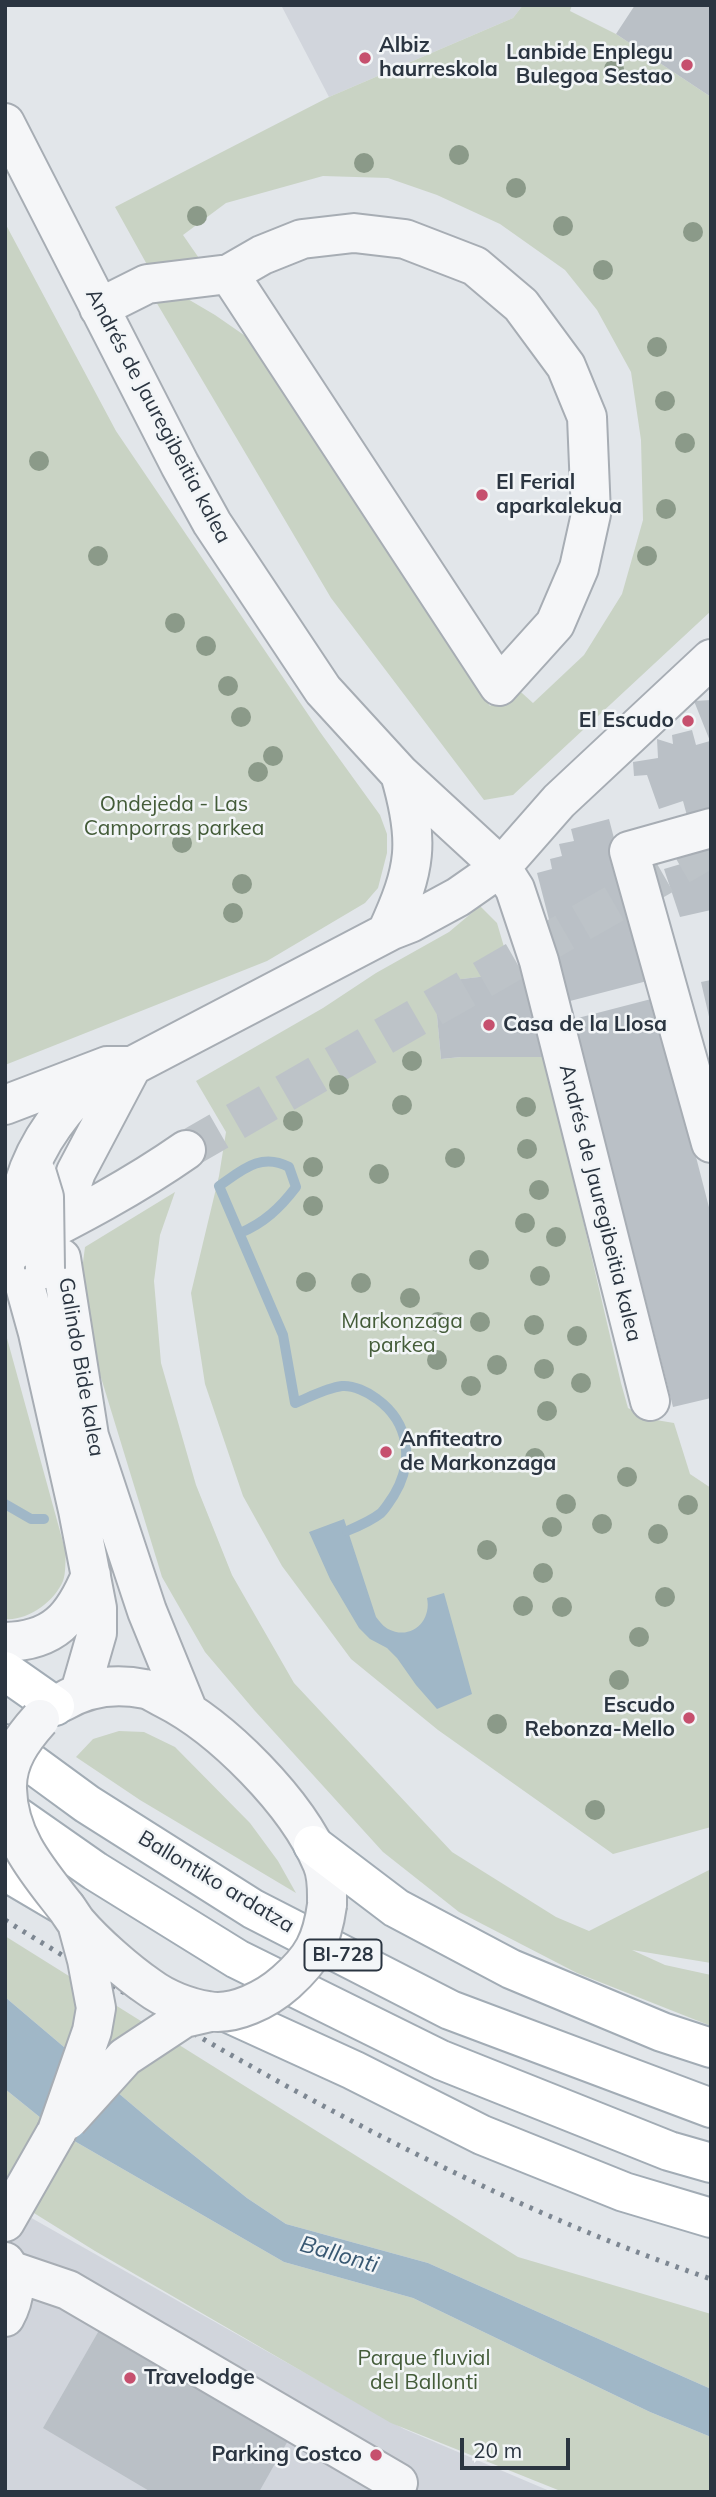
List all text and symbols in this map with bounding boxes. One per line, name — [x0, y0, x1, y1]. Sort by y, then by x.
place label: Albiz haurreskola — [379, 33, 498, 83]
place label: Lanbide Enplegu Bulegoa Sestao — [506, 40, 673, 90]
marker: Albiz haurreskola — [357, 50, 373, 66]
marker: Lanbide Enplegu Bulegoa Sestao — [679, 57, 695, 73]
street label: Andrés de Jauregibeitia kalea — [80, 284, 236, 548]
place label: El Ferial aparkalekua — [496, 470, 622, 520]
marker: El Ferial aparkalekua — [474, 487, 490, 503]
place label: El Escudo — [579, 708, 674, 734]
marker: El Escudo — [680, 713, 696, 729]
park label: Ondejeda - Las Camporras parkea — [84, 792, 264, 842]
place label: Casa de la Llosa — [503, 1012, 667, 1038]
marker: Casa de la Llosa — [481, 1017, 497, 1033]
street label: Andrés de Jauregibeitia kalea — [553, 1062, 647, 1344]
street label: Galindo Bide kalea — [53, 1275, 109, 1459]
park label: Markonzaga parkea — [341, 1309, 463, 1359]
place label: Anfiteatro de Markonzaga — [400, 1427, 556, 1477]
marker: Anfiteatro de Markonzaga — [378, 1444, 394, 1460]
place label: Escudo Rebonza-Mello — [525, 1693, 675, 1743]
marker: Escudo Rebonza-Mello — [681, 1710, 697, 1726]
street label: Ballontiko ardatza — [133, 1825, 299, 1939]
road number: BI-728 — [304, 1940, 382, 1970]
water label: Ballonti — [296, 2231, 382, 2279]
park label: Parque fluvial del Ballonti — [358, 2346, 490, 2396]
place label: Travelodge — [144, 2365, 255, 2391]
marker: Travelodge — [122, 2370, 138, 2386]
scale bar — [464, 2424, 574, 2468]
text: 20 m — [473, 2437, 522, 2463]
place label: Parking Costco — [212, 2442, 362, 2468]
marker: Parking Costco — [368, 2447, 384, 2463]

